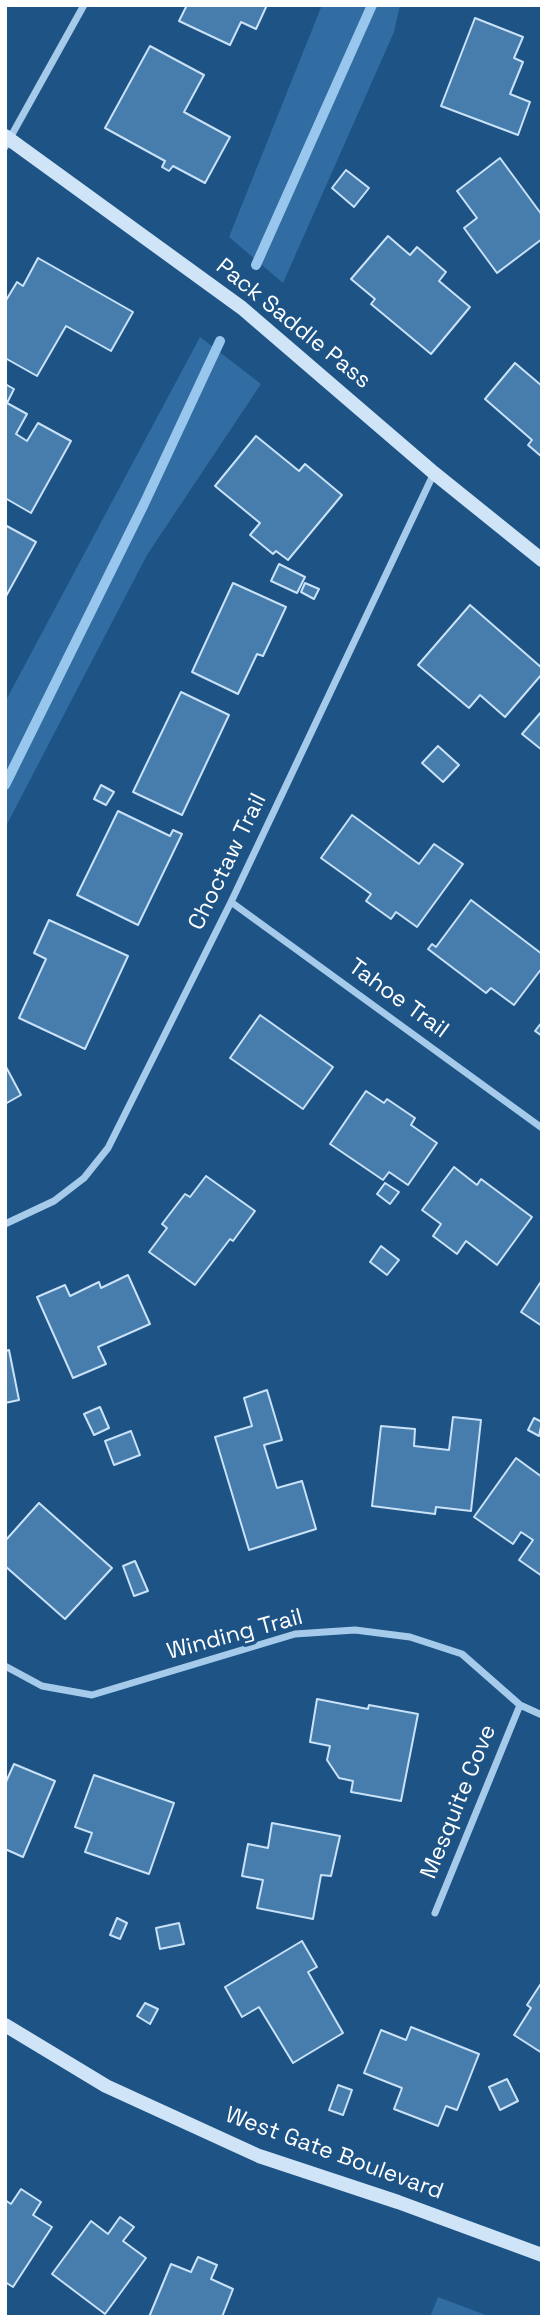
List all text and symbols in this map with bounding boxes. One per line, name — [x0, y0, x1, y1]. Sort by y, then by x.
street label: Pack Saddle Pass — [210, 253, 376, 395]
street label: Choctaw Trail — [183, 789, 273, 935]
street label: Tahoe Trail — [343, 953, 453, 1045]
street label: Winding Trail — [164, 1604, 306, 1666]
street label: Mesquite Cove — [416, 1721, 502, 1883]
street label: West Gate Boulevard — [221, 2102, 447, 2206]

